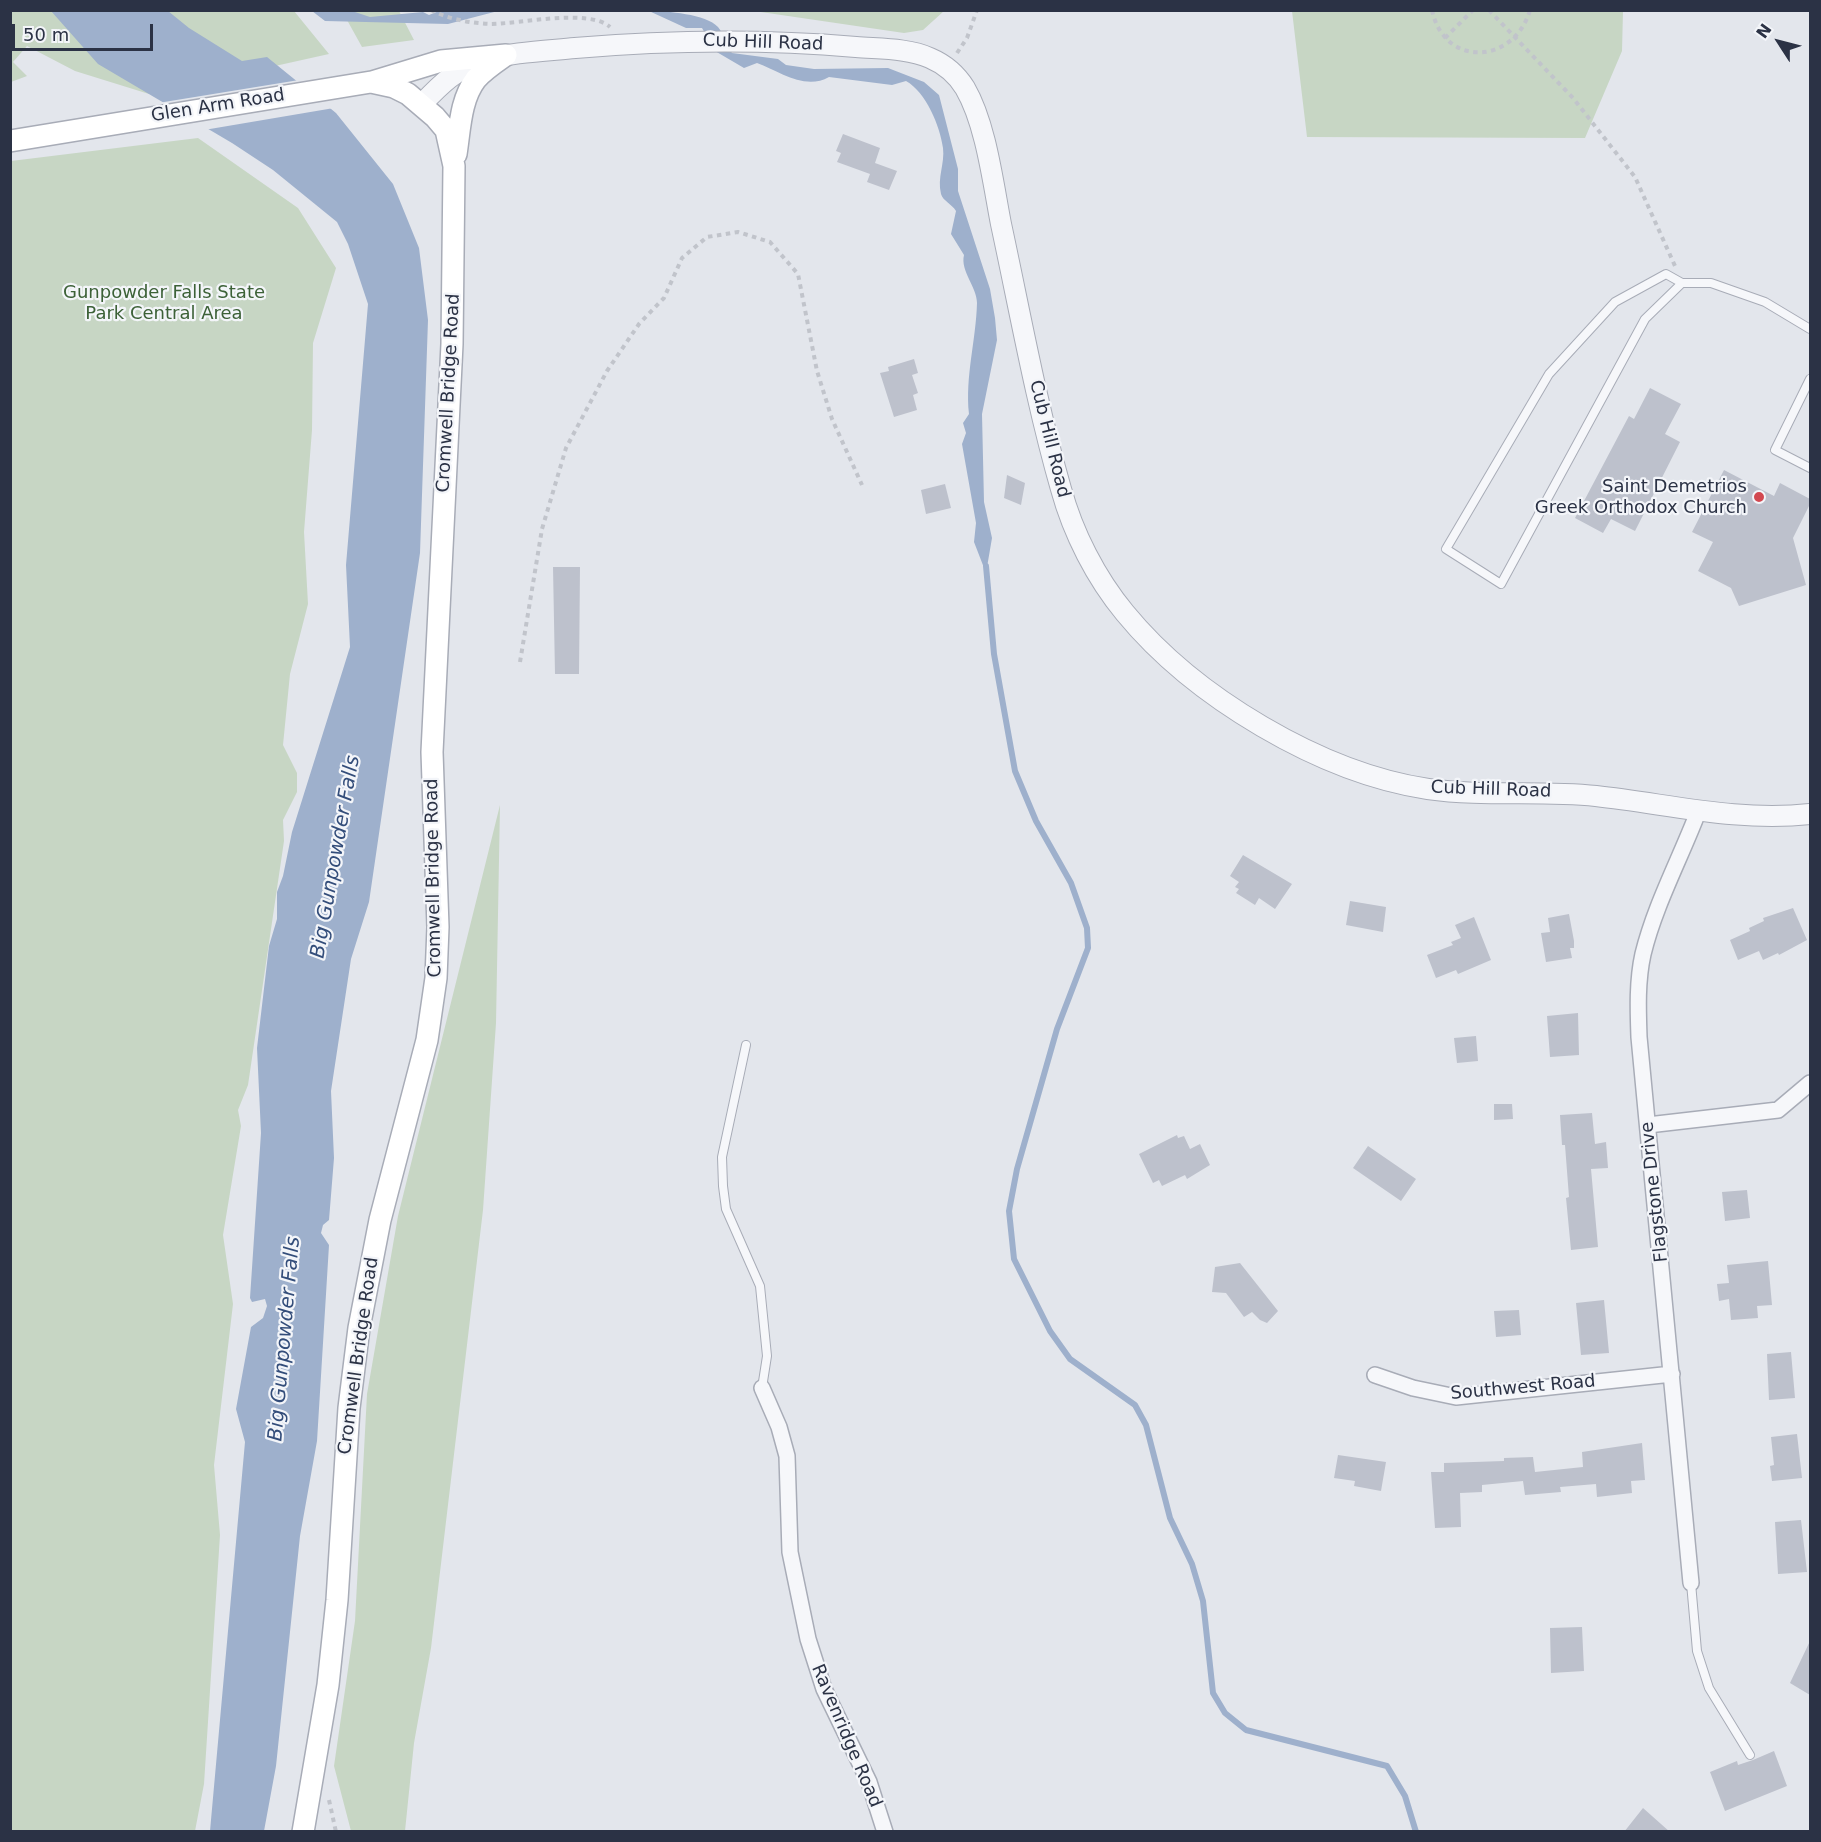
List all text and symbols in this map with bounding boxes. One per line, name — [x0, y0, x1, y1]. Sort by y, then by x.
scale bar — [15, 12, 156, 50]
north arrow — [1749, 12, 1809, 72]
text: N — [1752, 20, 1776, 42]
text: 50 m — [23, 24, 69, 45]
street label: Cub Hill Road — [702, 30, 824, 56]
street label: Glen Arm Road — [150, 85, 286, 127]
park label: Gunpowder Falls State Park Central Area — [63, 282, 265, 324]
street label: Cromwell Bridge Road — [433, 293, 465, 493]
street label: Cub Hill Road — [1024, 378, 1074, 500]
place label: Saint Demetrios Greek Orthodox Church — [1535, 476, 1747, 518]
marker: Saint Demetrios Greek Orthodox Church — [1752, 490, 1766, 504]
water label: Big Gunpowder Falls — [306, 754, 366, 960]
street label: Cub Hill Road — [1430, 777, 1552, 803]
street label: Cromwell Bridge Road — [421, 778, 447, 978]
street label: Flagstone Drive — [1637, 1121, 1673, 1263]
water label: Big Gunpowder Falls — [264, 1236, 306, 1442]
street label: Cromwell Bridge Road — [334, 1256, 384, 1456]
street label: Southwest Road — [1450, 1371, 1596, 1405]
street label: Ravenridge Road — [806, 1661, 886, 1811]

